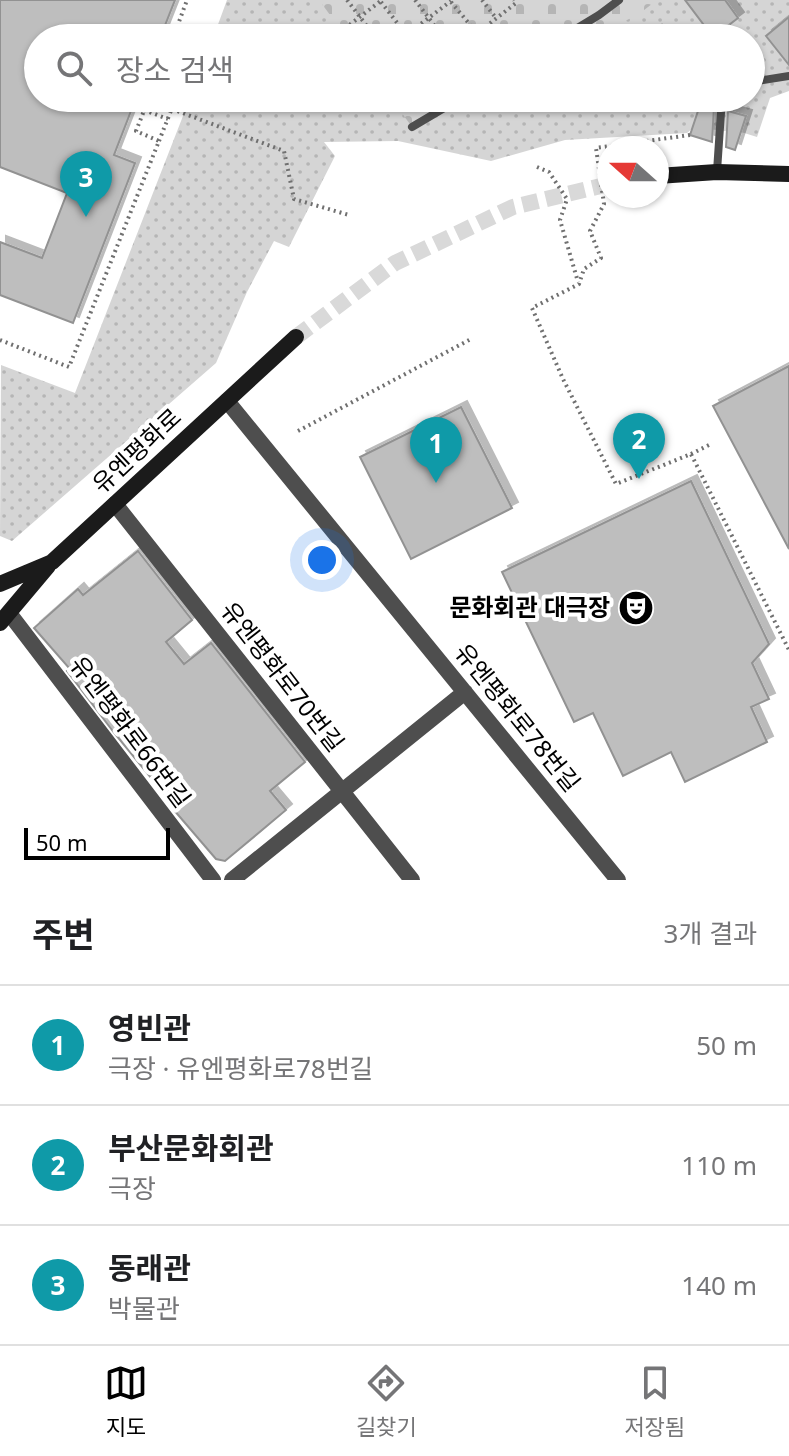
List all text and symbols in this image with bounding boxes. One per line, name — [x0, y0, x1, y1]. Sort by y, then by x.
search box — [24, 24, 765, 112]
icon: search — [52, 46, 96, 90]
text: 장소 검색 — [116, 49, 234, 90]
north arrow — [597, 136, 669, 208]
pin: 3 — [60, 151, 112, 217]
street label: 유엔평화로 — [84, 400, 188, 500]
pin: 2 — [613, 413, 665, 479]
pin: 1 — [410, 417, 462, 483]
your location — [302, 540, 342, 580]
theatre icon: 문화회관 대극장 — [617, 589, 655, 627]
place label: 문화회관 대극장 — [449, 590, 610, 623]
street label: 유엔평화로70번길 — [214, 594, 352, 758]
street label: 유엔평화로78번길 — [448, 636, 588, 798]
street label: 유엔평화로66번길 — [63, 648, 199, 814]
scale bar — [24, 824, 170, 860]
text: 50 m — [36, 827, 87, 857]
text: 주변 — [32, 911, 95, 957]
text: 3개 결과 — [664, 915, 757, 951]
text: 영빈관 — [108, 1007, 191, 1048]
text: 1 — [51, 1027, 65, 1063]
text: 50 m — [696, 1027, 757, 1063]
text: 극장 · 유엔평화로78번길 — [108, 1050, 374, 1086]
text: 부산문화회관 — [108, 1127, 274, 1168]
text: 2 — [51, 1147, 65, 1183]
text: 110 m — [681, 1147, 757, 1183]
text: 극장 — [108, 1170, 156, 1206]
text: 동래관 — [108, 1247, 191, 1288]
text: 3 — [51, 1267, 65, 1303]
text: 140 m — [681, 1267, 757, 1303]
text: 박물관 — [108, 1290, 180, 1326]
tab: 지도 — [104, 1361, 148, 1441]
tab: 길찾기 — [356, 1361, 417, 1441]
tab: 저장됨 — [624, 1361, 685, 1441]

